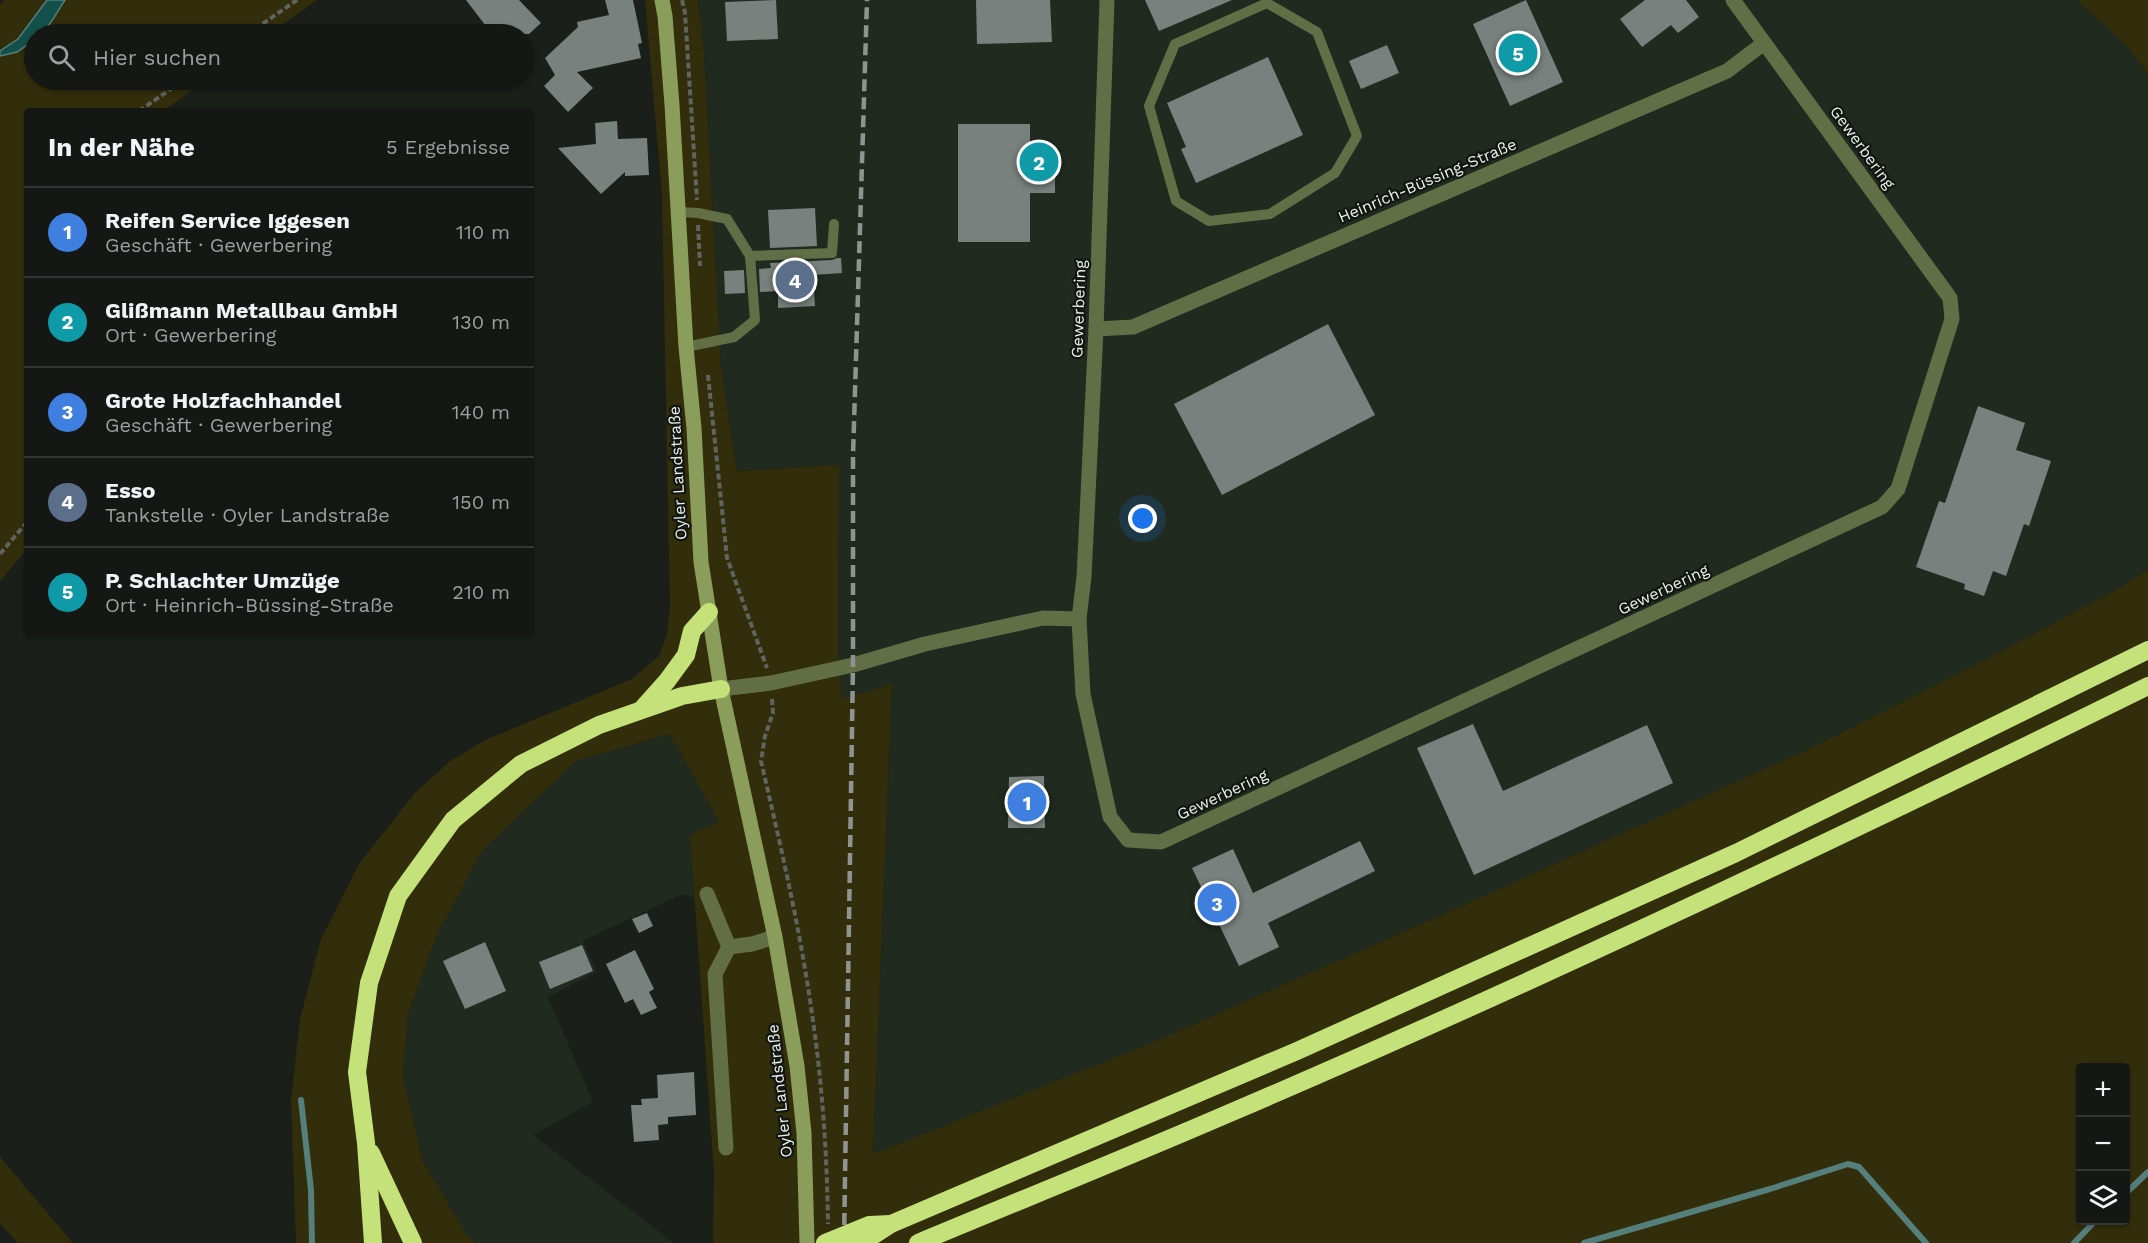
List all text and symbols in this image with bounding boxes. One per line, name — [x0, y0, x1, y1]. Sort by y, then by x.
search box — [24, 24, 534, 90]
pin: 5 — [1498, 31, 1538, 76]
icon: search — [45, 41, 78, 74]
text: Hier suchen — [93, 45, 221, 70]
street label: Gewerbering — [1826, 102, 1899, 193]
text: In der Nähe — [48, 132, 195, 162]
street label: Heinrich-Büssing-Straße — [1335, 134, 1519, 227]
text: 5 Ergebnisse — [386, 135, 510, 159]
pin: 2 — [1020, 140, 1058, 184]
text: Reifen Service Iggesen — [105, 208, 350, 233]
text: 1 — [63, 220, 72, 244]
text: 110 m — [456, 220, 510, 244]
text: Geschäft · Gewerbering — [105, 233, 332, 257]
pin: 4 — [776, 258, 814, 302]
street label: Gewerbering — [1067, 259, 1090, 358]
text: Glißmann Metallbau GmbH — [105, 298, 398, 323]
text: 2 — [62, 310, 73, 334]
text: 130 m — [452, 310, 510, 334]
text: Ort · Gewerbering — [105, 323, 276, 347]
text: Grote Holzfachhandel — [105, 388, 342, 413]
text: 3 — [62, 400, 73, 424]
text: 140 m — [452, 400, 510, 424]
street label: Oyler Landstraße — [665, 406, 690, 540]
text: Geschäft · Gewerbering — [105, 413, 332, 437]
text: Esso — [105, 478, 155, 503]
text: 4 — [61, 490, 74, 514]
text: 150 m — [452, 490, 510, 514]
text: Tankstelle · Oyler Landstraße — [105, 503, 390, 527]
your location — [1128, 504, 1157, 533]
street label: Gewerbering — [1615, 560, 1712, 619]
text: P. Schlachter Umzüge — [105, 568, 340, 593]
text: 5 — [62, 580, 73, 604]
text: 210 m — [452, 580, 510, 604]
text: Ort · Heinrich-Büssing-Straße — [105, 593, 394, 617]
street label: Gewerbering — [1174, 765, 1271, 824]
pin: 1 — [1008, 780, 1046, 824]
pin: 3 — [1198, 880, 1236, 926]
street label: Oyler Landstraße — [763, 1023, 796, 1159]
map controls — [2076, 1063, 2130, 1225]
button: + — [2076, 1063, 2130, 1117]
button: − — [2076, 1117, 2130, 1171]
button: layers — [2076, 1171, 2130, 1225]

